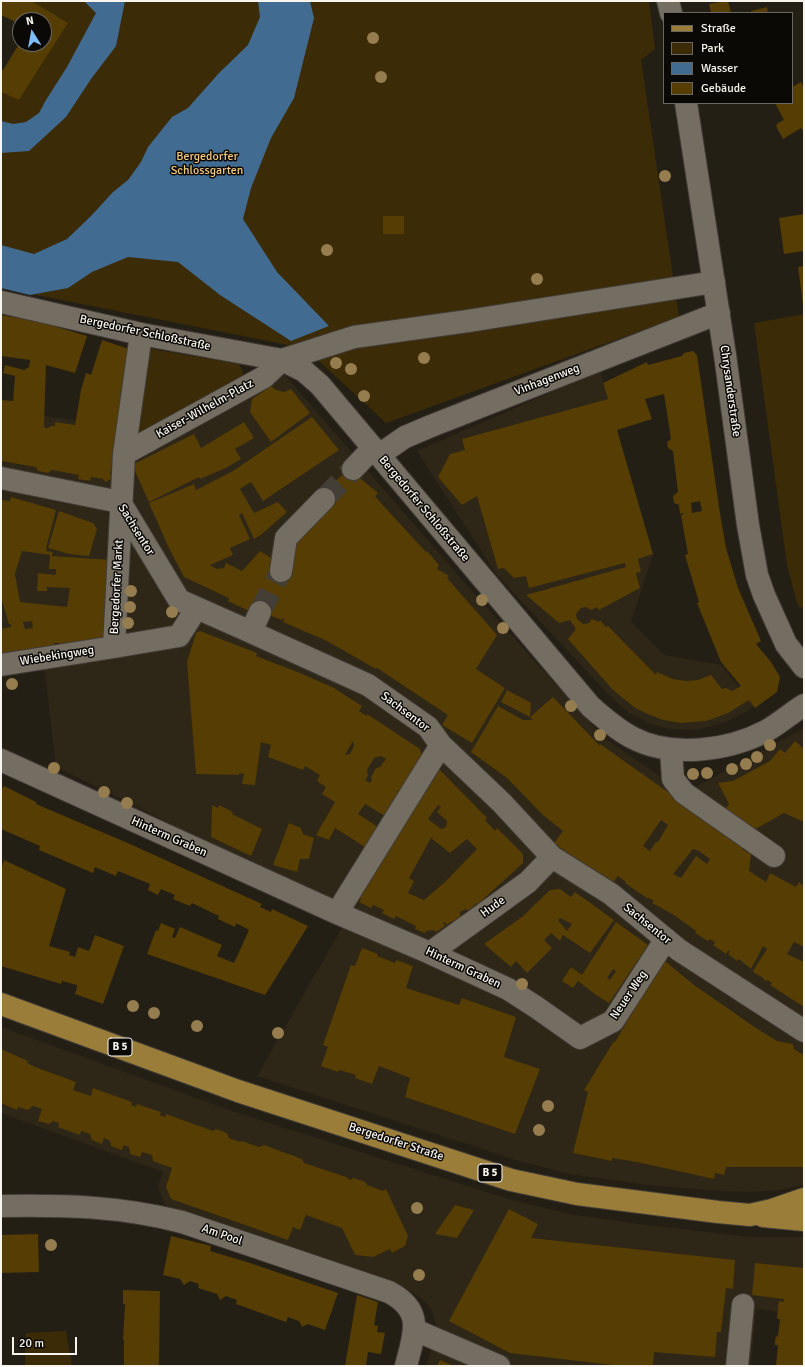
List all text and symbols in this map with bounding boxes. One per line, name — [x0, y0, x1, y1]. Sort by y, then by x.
north arrow — [12, 12, 52, 52]
legend — [663, 12, 793, 104]
text: N — [25, 14, 35, 28]
text: Straße — [701, 21, 736, 36]
text: Park — [701, 41, 724, 56]
text: Wasser — [701, 61, 738, 76]
text: Gebäude — [701, 81, 746, 96]
park label: Bergedorfer Schlossgarten — [171, 150, 243, 178]
street label: Bergedorfer Schloßstraße — [78, 312, 212, 354]
street label: Chrysanderstraße — [716, 344, 744, 438]
street label: Vinhagenweg — [512, 361, 582, 399]
street label: Kaiser-Wilhelm-Platz — [154, 376, 256, 442]
street label: Bergedorfer Schloßstraße — [376, 453, 472, 565]
street label: Sachsentor — [115, 502, 157, 558]
street label: Bergedorfer Markt — [107, 539, 127, 635]
street label: Wiebekingweg — [19, 643, 95, 669]
street label: Sachsentor — [378, 689, 432, 735]
street label: Hinterm Graben — [129, 814, 209, 860]
street label: Hude — [478, 893, 508, 921]
street label: Sachsentor — [620, 900, 674, 948]
street label: Hinterm Graben — [423, 944, 503, 992]
street label: Neuer Weg — [607, 968, 651, 1022]
road number: B 5 — [108, 1038, 132, 1056]
street label: Bergedorfer Straße — [347, 1120, 445, 1164]
road number: B 5 — [478, 1164, 502, 1182]
street label: Am Pool — [200, 1221, 244, 1249]
scale bar — [14, 1329, 79, 1355]
text: 20 m — [19, 1336, 44, 1351]

